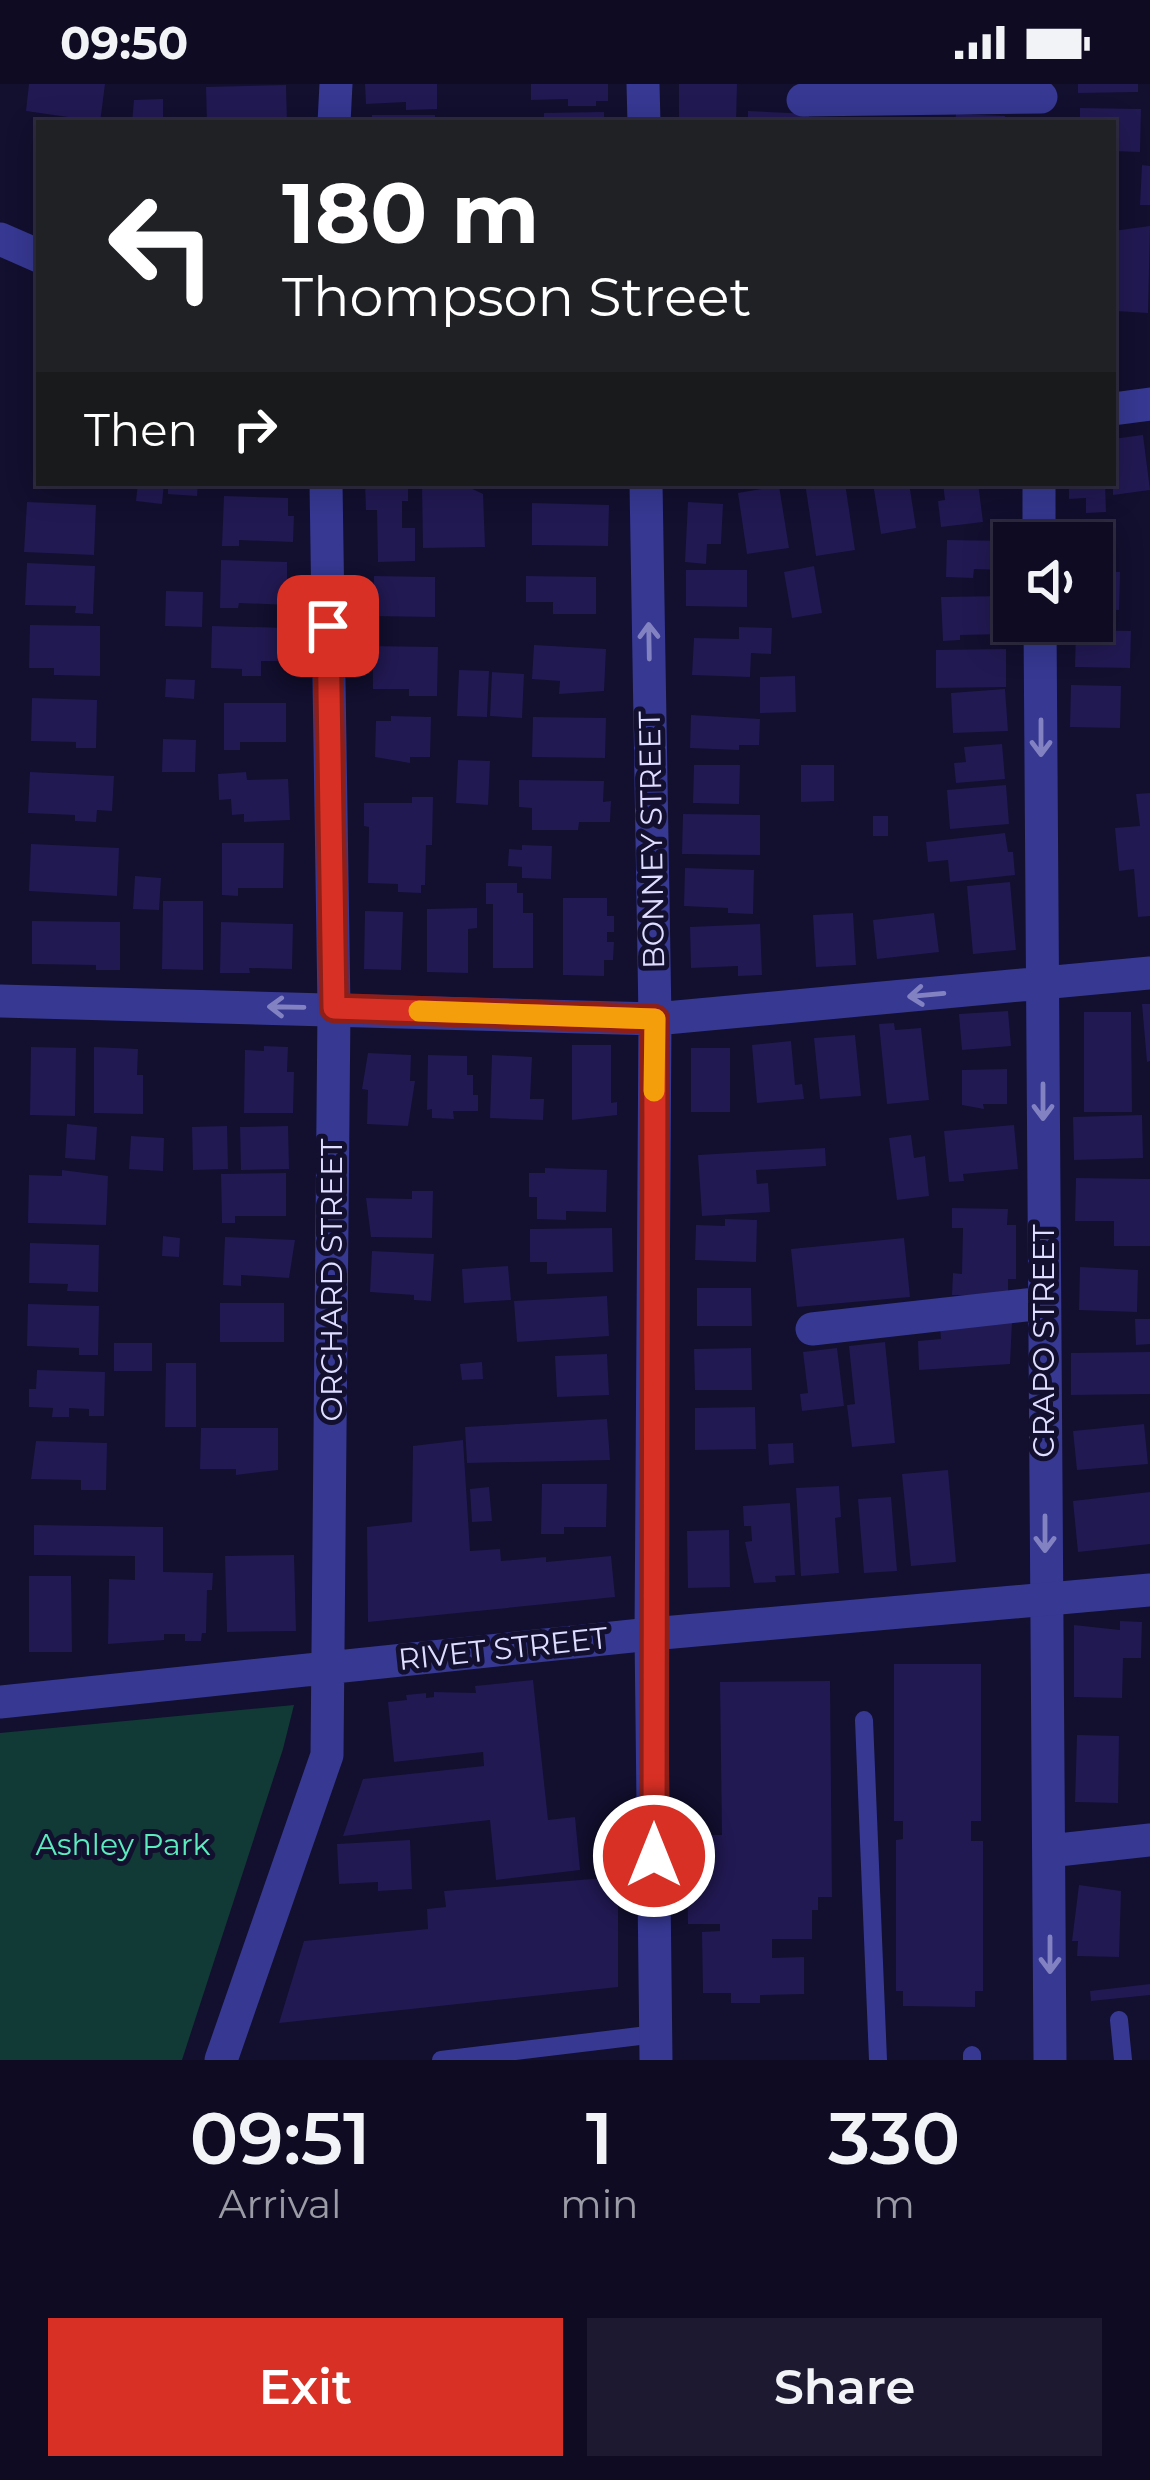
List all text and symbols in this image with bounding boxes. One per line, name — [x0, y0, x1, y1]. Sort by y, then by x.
text: 09:50 — [60, 15, 188, 70]
text: 180 m — [282, 162, 539, 264]
icon: left — [84, 168, 240, 324]
text: Thompson Street — [282, 264, 751, 330]
icon: right — [222, 396, 288, 462]
text: Then — [84, 402, 198, 457]
map controls — [993, 522, 1113, 642]
button: sound — [993, 522, 1113, 642]
pin — [277, 575, 379, 677]
icon: arrive — [295, 593, 361, 659]
one-way arrow — [637, 622, 660, 661]
street label: BONNEY STREET — [631, 710, 672, 969]
one-way arrow — [1029, 718, 1052, 757]
one-way arrow — [907, 984, 946, 1007]
one-way arrow — [267, 996, 306, 1018]
one-way arrow — [1032, 1082, 1054, 1121]
street label: ORCHARD STREET — [313, 1138, 350, 1421]
street label: CRAPO STREET — [1025, 1223, 1062, 1458]
one-way arrow — [1033, 1514, 1056, 1553]
street label: RIVET STREET — [396, 1619, 610, 1678]
position arrow — [591, 1793, 717, 1919]
park label: Ashley Park — [36, 1826, 211, 1863]
one-way arrow — [1038, 1935, 1061, 1974]
text: 09:51 — [190, 2094, 370, 2182]
text: 1 — [586, 2094, 613, 2182]
text: 330 — [828, 2094, 960, 2182]
text: Arrival — [219, 2180, 342, 2228]
text: min — [560, 2180, 638, 2228]
text: m — [874, 2180, 915, 2228]
button: Exit — [48, 2318, 563, 2456]
button: Share — [587, 2318, 1102, 2456]

